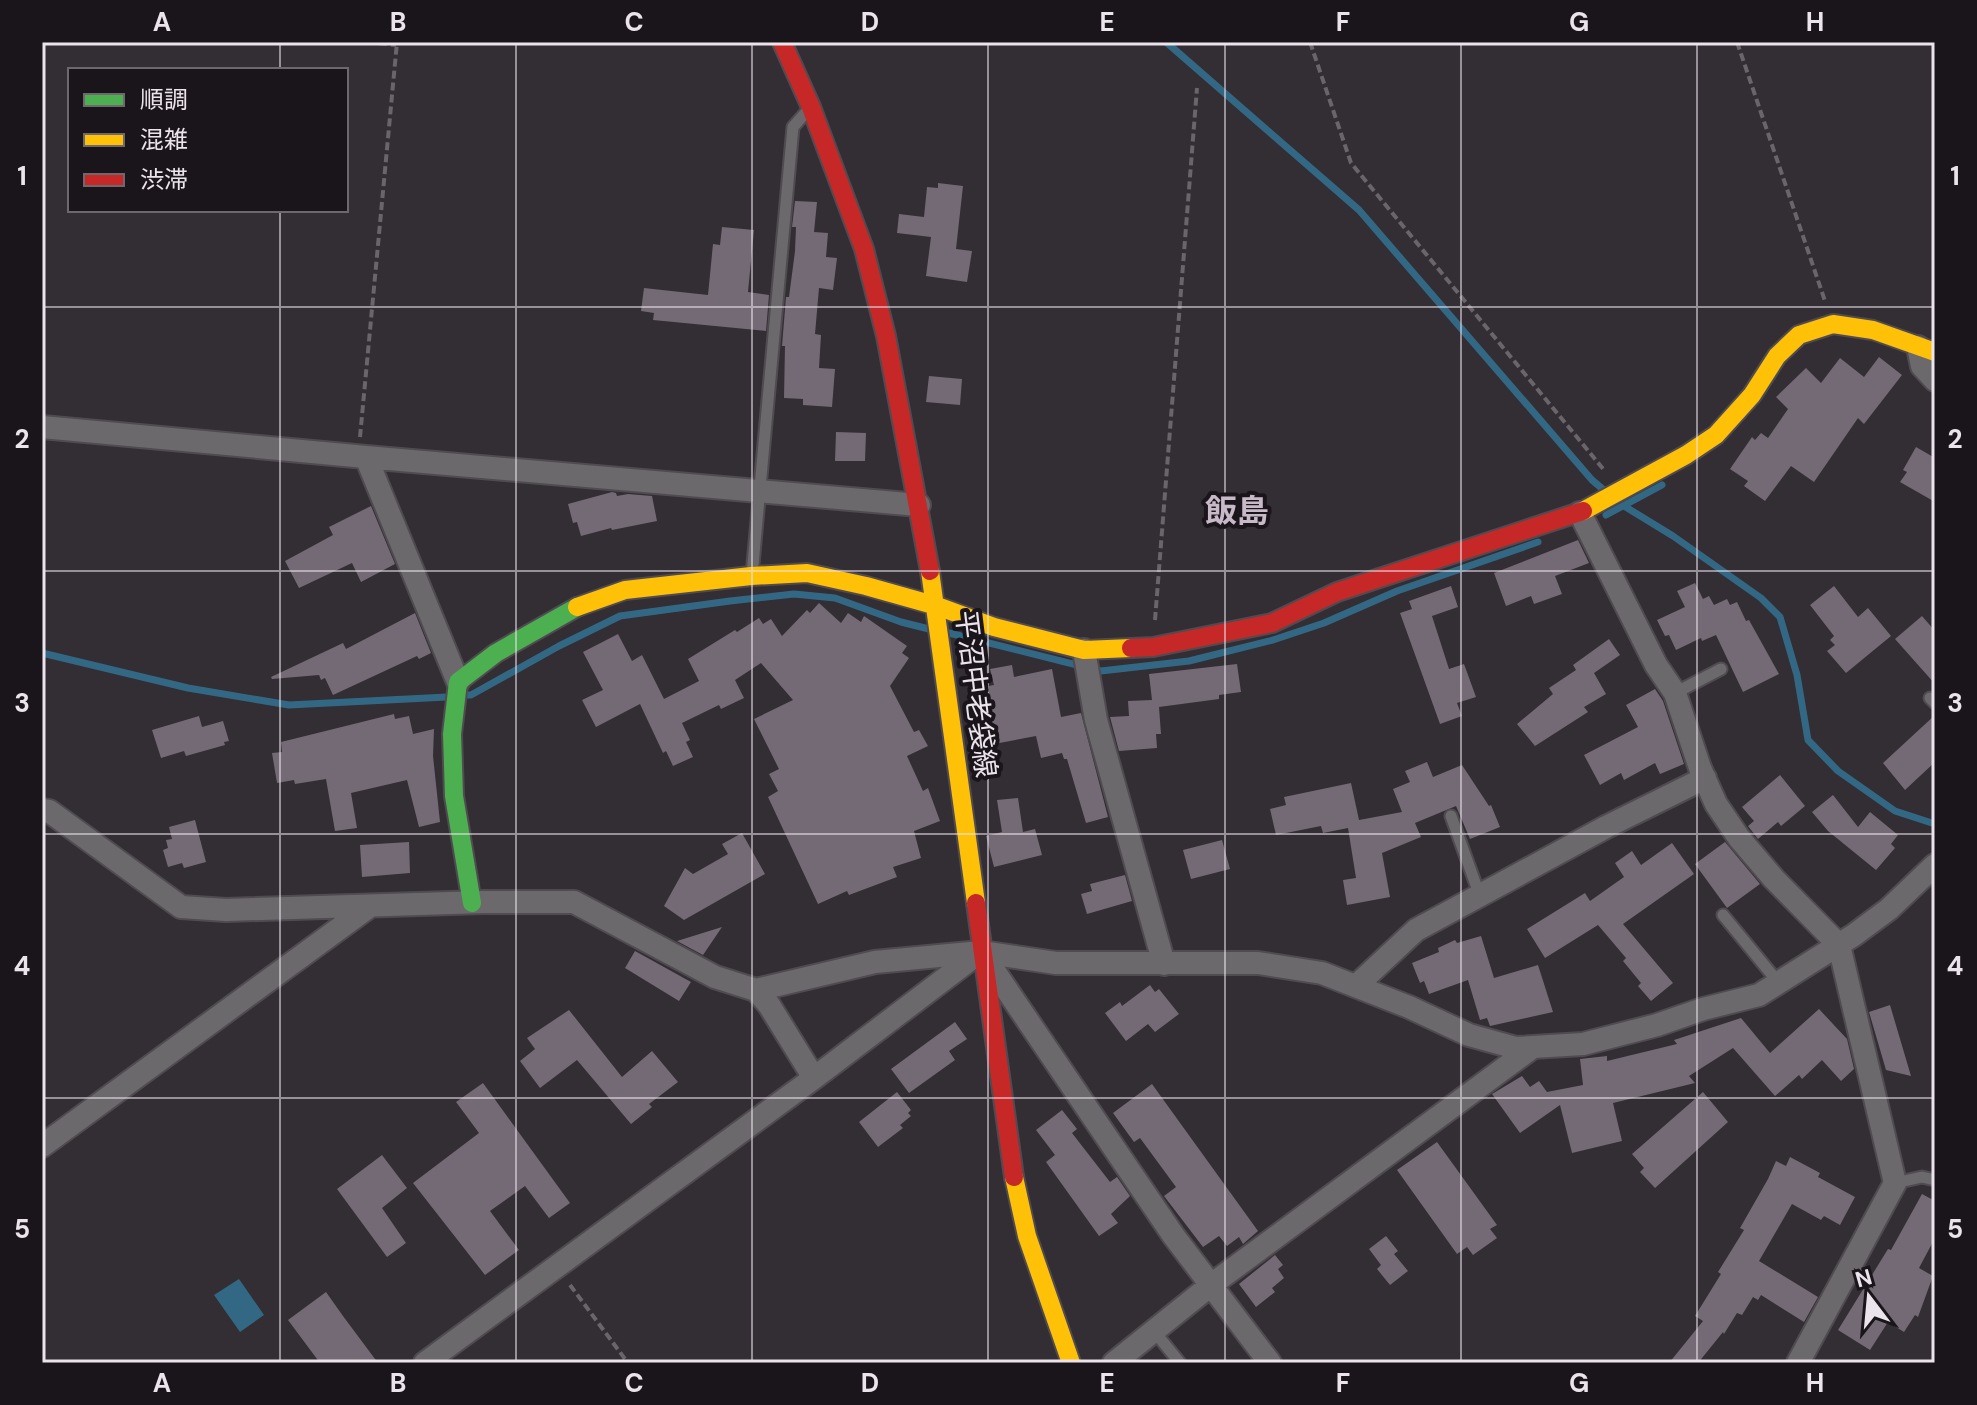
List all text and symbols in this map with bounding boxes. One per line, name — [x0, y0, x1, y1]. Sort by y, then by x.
text: A — [153, 5, 171, 39]
text: B — [390, 5, 406, 39]
text: C — [624, 5, 644, 39]
text: D — [861, 5, 879, 39]
text: E — [1099, 5, 1115, 39]
text: F — [1336, 5, 1350, 39]
text: G — [1569, 5, 1589, 39]
text: H — [1806, 5, 1824, 39]
legend — [68, 68, 348, 212]
text: 順調 — [140, 84, 188, 115]
text: 混雑 — [140, 124, 188, 155]
text: 1 — [17, 159, 27, 193]
text: 1 — [1950, 159, 1960, 193]
text: 渋滞 — [140, 164, 188, 195]
text: 2 — [14, 422, 30, 456]
text: 2 — [1947, 422, 1963, 456]
district label: 飯島 — [1205, 490, 1269, 532]
street label: 平沼中老袋線 — [947, 608, 1005, 780]
text: 3 — [14, 686, 30, 720]
text: 3 — [1947, 686, 1963, 720]
text: 4 — [14, 949, 30, 983]
text: 4 — [1947, 949, 1963, 983]
text: 5 — [14, 1212, 30, 1246]
text: 5 — [1947, 1212, 1963, 1246]
north arrow — [1829, 1257, 1909, 1337]
text: N — [1852, 1262, 1875, 1294]
text: A — [153, 1366, 171, 1400]
text: B — [390, 1366, 406, 1400]
text: C — [624, 1366, 644, 1400]
text: D — [861, 1366, 879, 1400]
text: E — [1099, 1366, 1115, 1400]
text: F — [1336, 1366, 1350, 1400]
text: G — [1569, 1366, 1589, 1400]
text: H — [1806, 1366, 1824, 1400]

